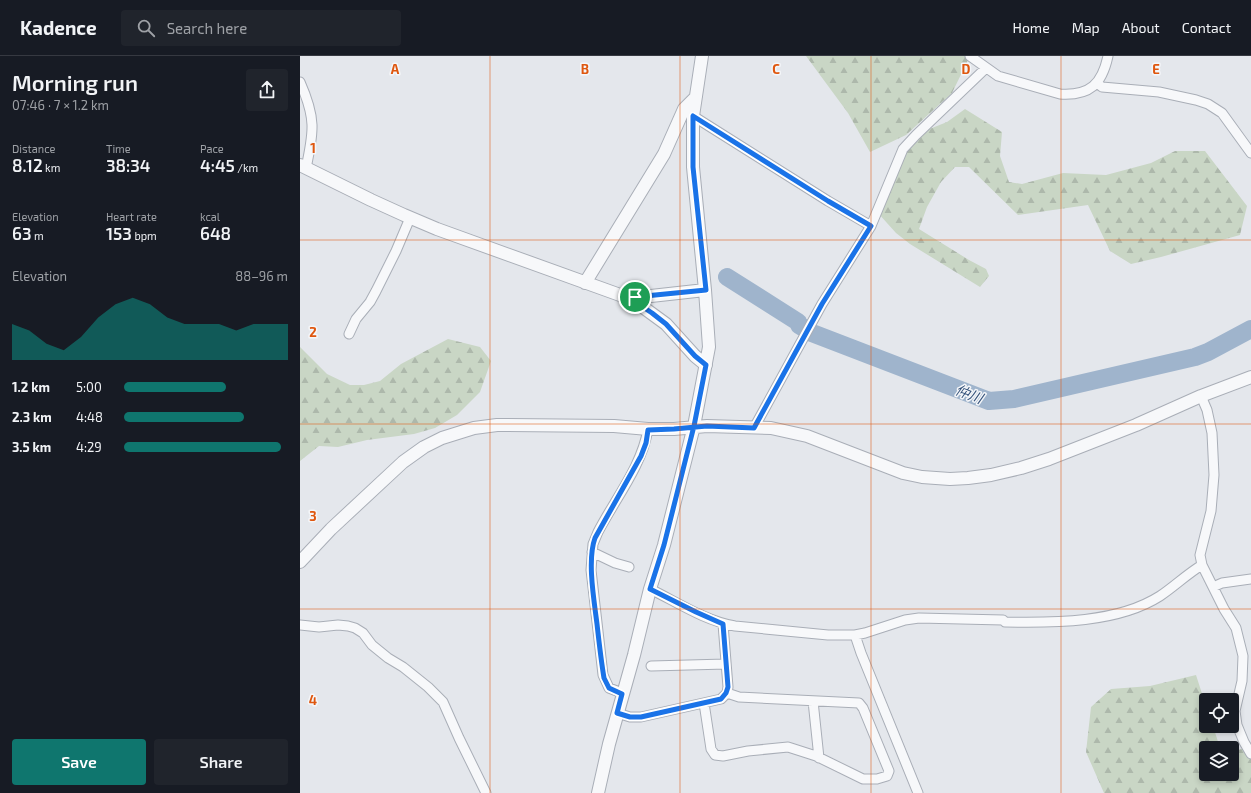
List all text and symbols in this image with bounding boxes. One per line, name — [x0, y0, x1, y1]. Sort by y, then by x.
search box — [121, 10, 401, 46]
text: Kadence — [20, 16, 97, 39]
icon: search — [135, 17, 157, 39]
text: Search here — [167, 19, 247, 37]
text: Home — [1013, 19, 1050, 36]
text: Map — [1072, 19, 1100, 36]
text: About — [1122, 19, 1160, 36]
text: Contact — [1182, 19, 1231, 36]
text: A — [391, 61, 400, 77]
text: B — [581, 61, 589, 77]
text: C — [772, 61, 780, 77]
text: D — [962, 61, 971, 77]
text: E — [1152, 61, 1160, 77]
text: Morning run — [12, 69, 138, 95]
button: share — [246, 69, 288, 111]
text: 07:46 · 7 × 1.2 km — [12, 97, 109, 113]
text: 1 — [310, 140, 316, 156]
text: Distance — [12, 142, 55, 155]
text: Time — [106, 142, 131, 155]
text: Pace — [200, 142, 224, 155]
text: 8.12 — [12, 155, 43, 175]
text: 38:34 — [106, 155, 150, 175]
text: 4:45 — [200, 155, 235, 175]
text: km — [43, 161, 60, 174]
text: /km — [235, 161, 258, 174]
text: Elevation — [12, 210, 59, 223]
text: Heart rate — [106, 210, 157, 223]
text: kcal — [200, 210, 220, 223]
text: 63 — [12, 223, 31, 243]
text: 153 — [106, 223, 132, 243]
text: 648 — [200, 223, 231, 243]
text: m — [31, 229, 44, 242]
text: bpm — [132, 229, 157, 242]
text: Elevation — [12, 268, 67, 284]
text: 88–96 m — [235, 268, 288, 284]
pin — [618, 280, 652, 314]
icon: arrive — [624, 286, 646, 308]
text: 2 — [309, 324, 317, 340]
text: 1.2 km — [12, 379, 50, 395]
text: 5:00 — [76, 379, 102, 395]
water label: 仲川 — [953, 381, 987, 407]
text: 2.3 km — [12, 409, 52, 425]
text: 4:48 — [76, 409, 103, 425]
text: 3.5 km — [12, 439, 51, 455]
text: 4:29 — [76, 439, 102, 455]
text: 3 — [309, 508, 317, 524]
text: 4 — [309, 692, 317, 708]
map controls — [1199, 693, 1239, 781]
button: locate — [1199, 693, 1239, 733]
button: Save — [12, 739, 146, 785]
button: Share — [154, 739, 288, 785]
button: layers — [1199, 741, 1239, 781]

